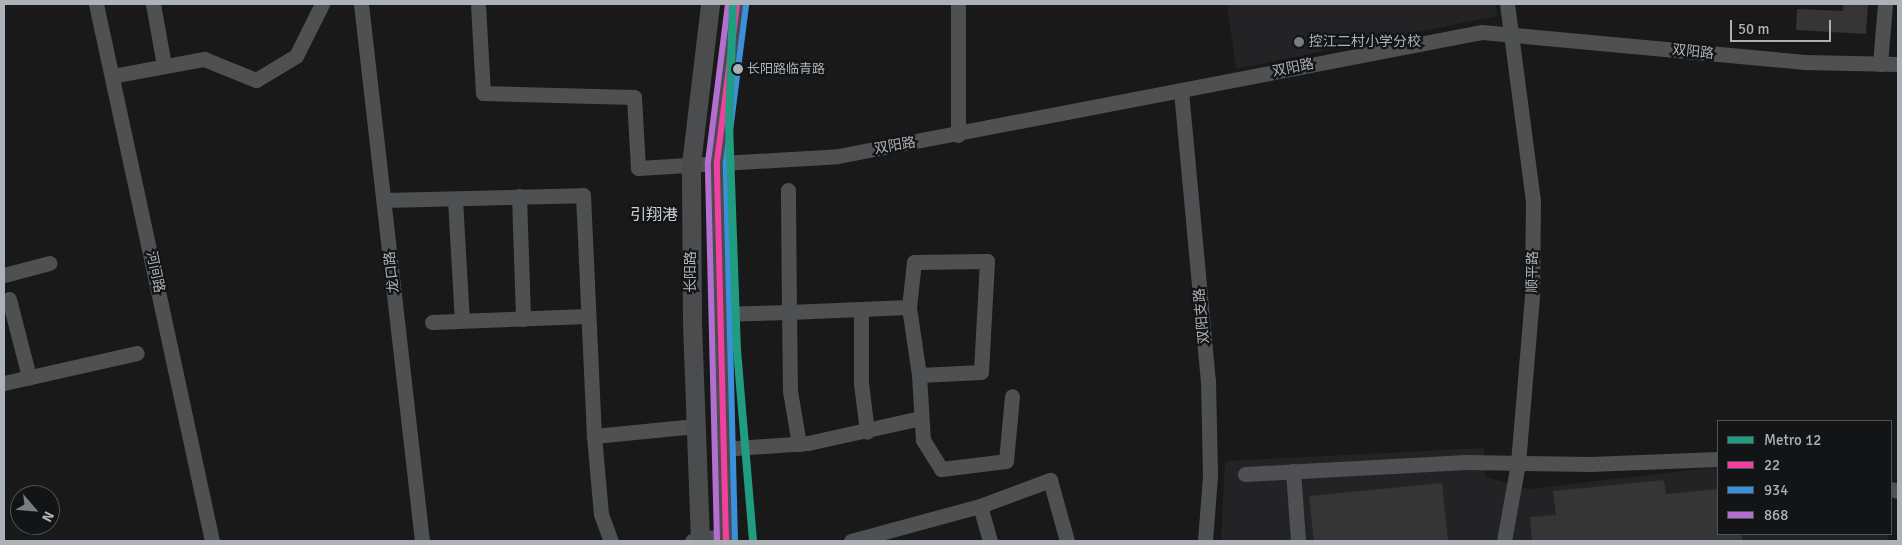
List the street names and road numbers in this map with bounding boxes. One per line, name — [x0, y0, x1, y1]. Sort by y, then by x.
street label: 双阳路 — [1671, 41, 1715, 63]
street label: 双阳路 — [1271, 56, 1315, 80]
street label: 双阳路 — [873, 134, 917, 158]
street label: 河间路 — [142, 250, 168, 294]
street label: 龙口路 — [381, 250, 403, 294]
street label: 长阳路 — [683, 251, 699, 293]
street label: 顺平路 — [1524, 251, 1542, 293]
street label: 双阳支路 — [1191, 287, 1213, 345]

